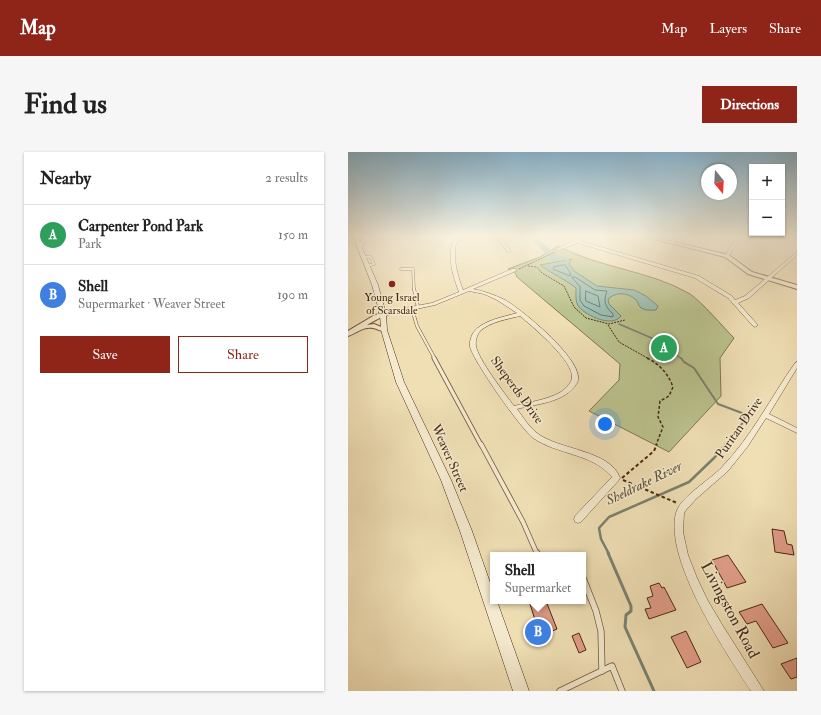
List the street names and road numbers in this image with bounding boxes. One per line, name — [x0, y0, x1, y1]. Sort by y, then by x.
street label: Sheperds Drive — [486, 353, 547, 428]
street label: Puritan Drive — [712, 394, 766, 462]
street label: Weaver Street — [428, 421, 472, 494]
street label: Livingston Road — [696, 558, 764, 662]

